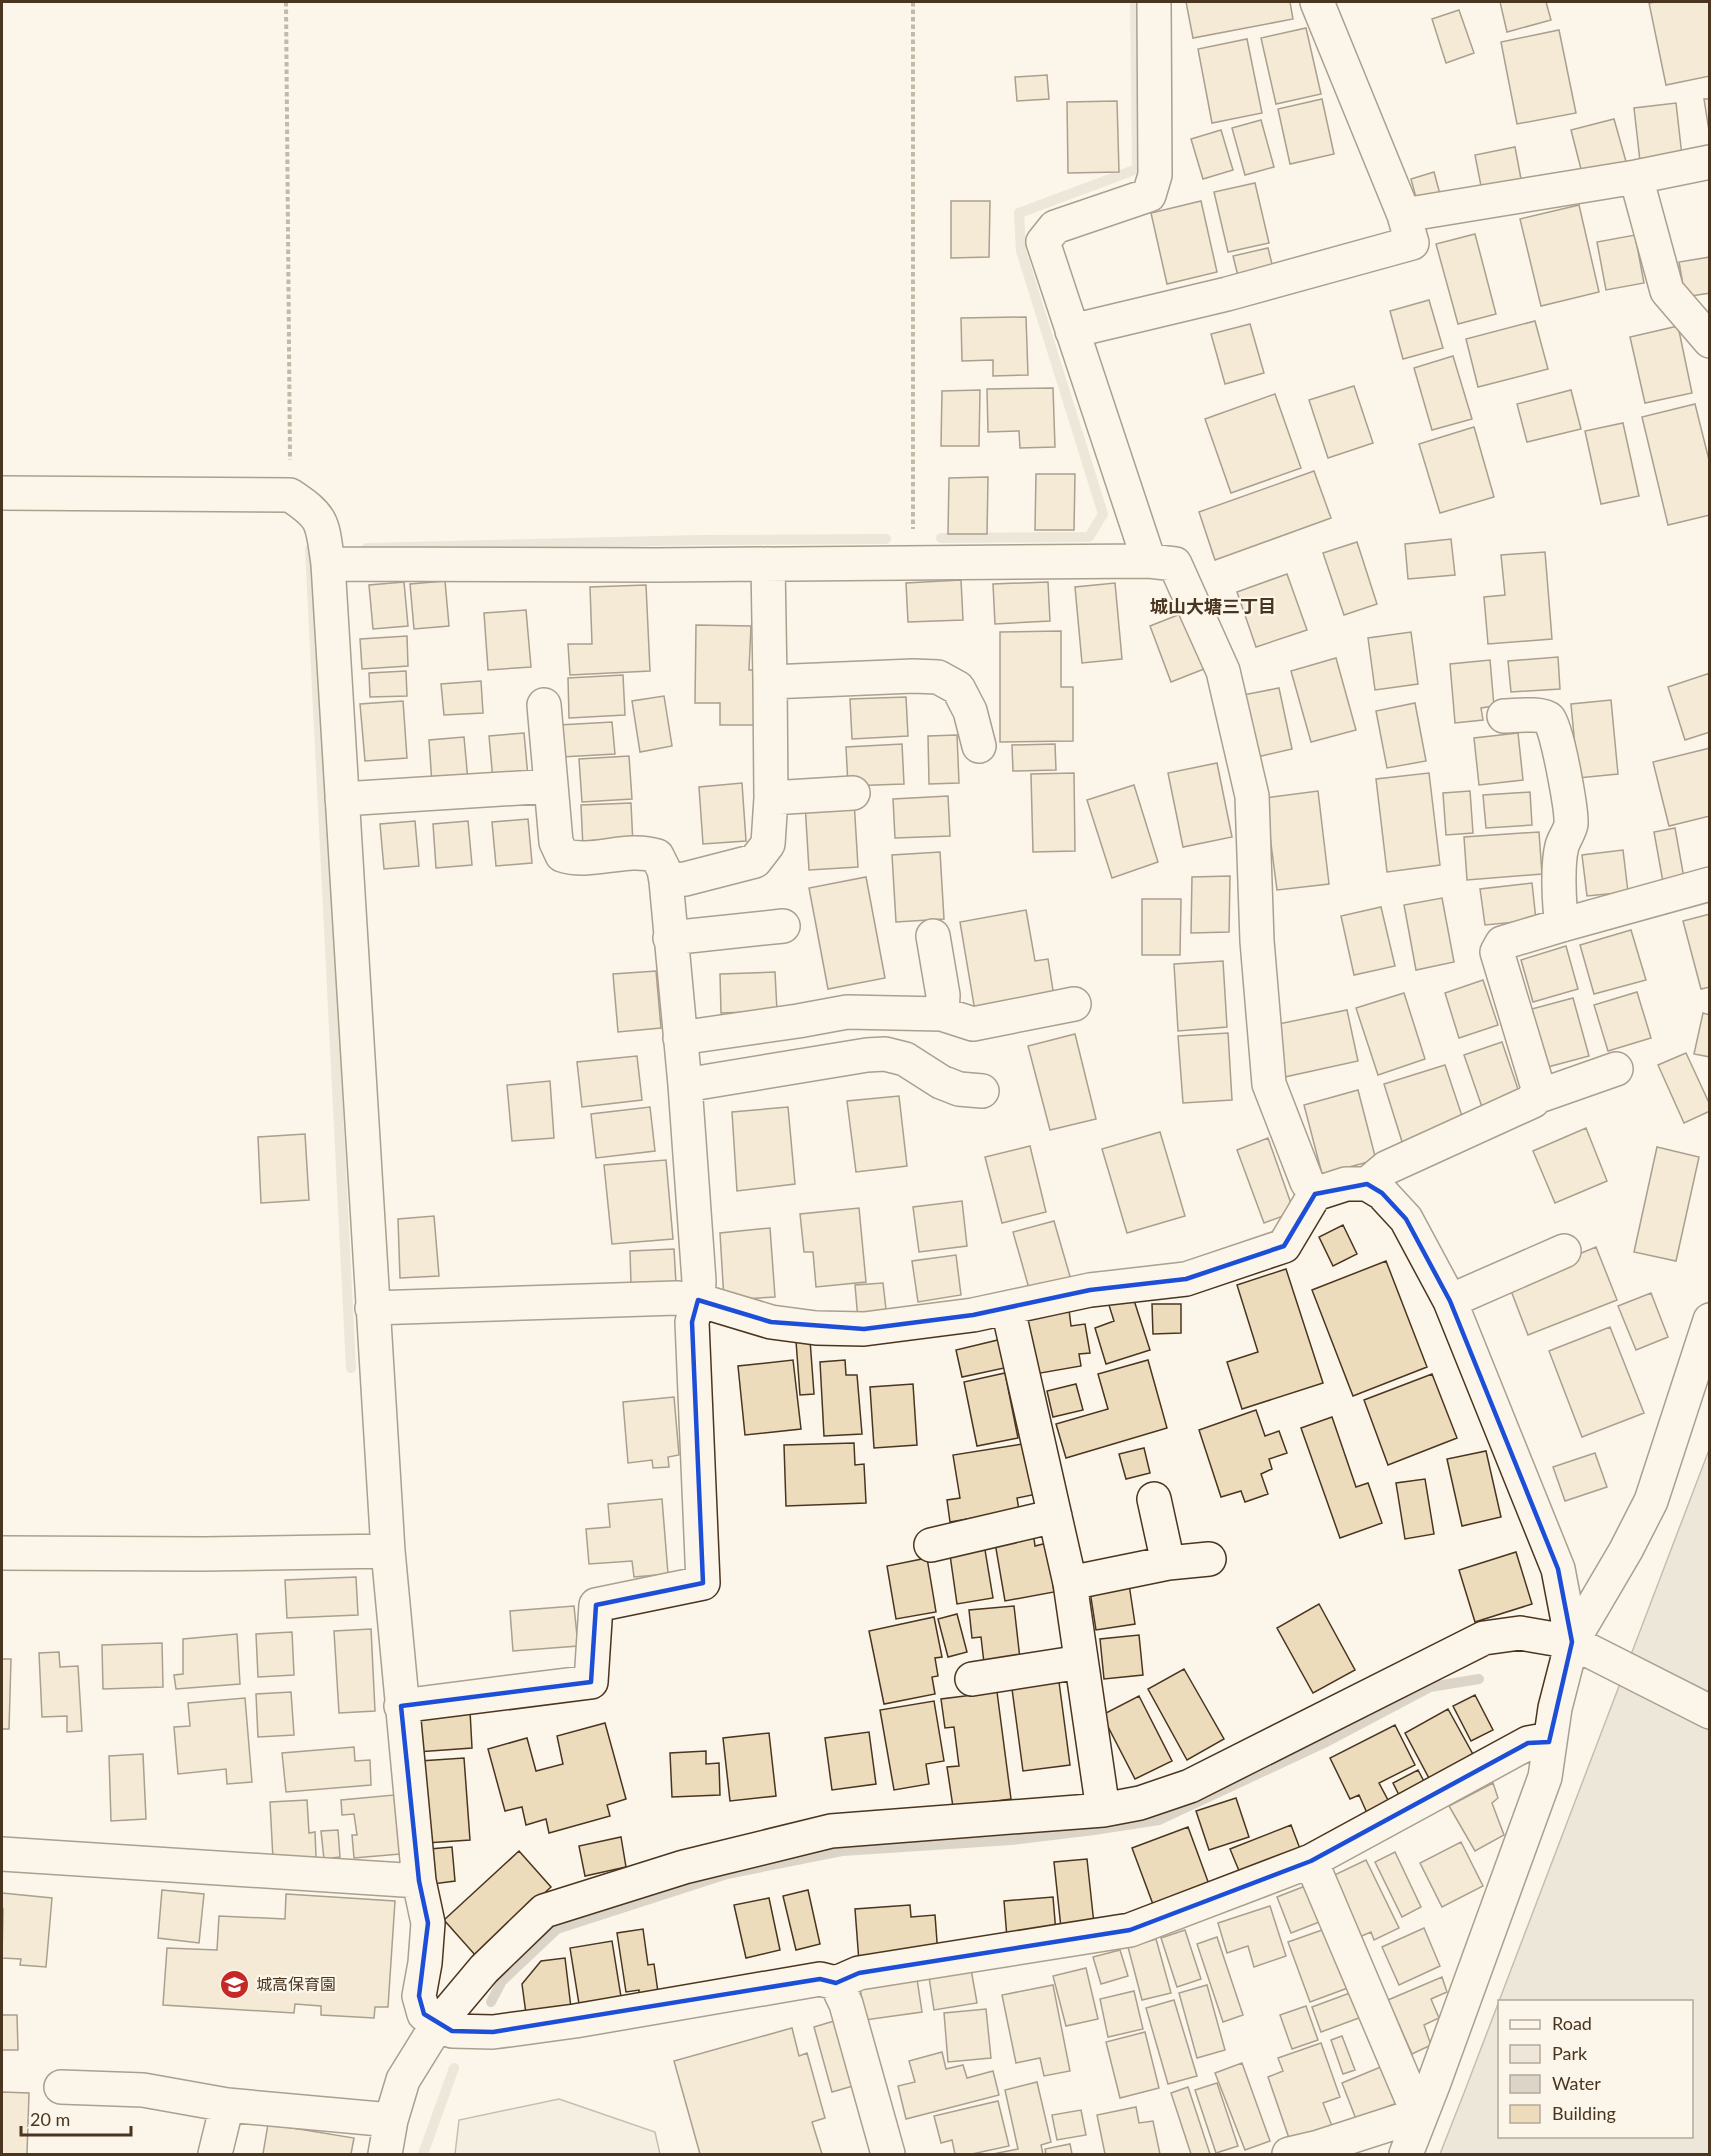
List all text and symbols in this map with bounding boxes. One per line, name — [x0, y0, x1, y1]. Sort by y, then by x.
district label: 城山大塘三丁目 — [1150, 595, 1276, 617]
school or university icon: 城高保育園 — [219, 1968, 251, 2000]
place label: 城高保育園 — [256, 1974, 336, 1993]
legend — [1498, 2000, 1693, 2138]
text: Road — [1552, 2012, 1592, 2034]
text: Park — [1552, 2042, 1588, 2064]
text: Water — [1552, 2072, 1601, 2094]
scale bar — [21, 2099, 130, 2137]
text: Building — [1552, 2102, 1616, 2124]
text: 20 m — [30, 2108, 70, 2130]

